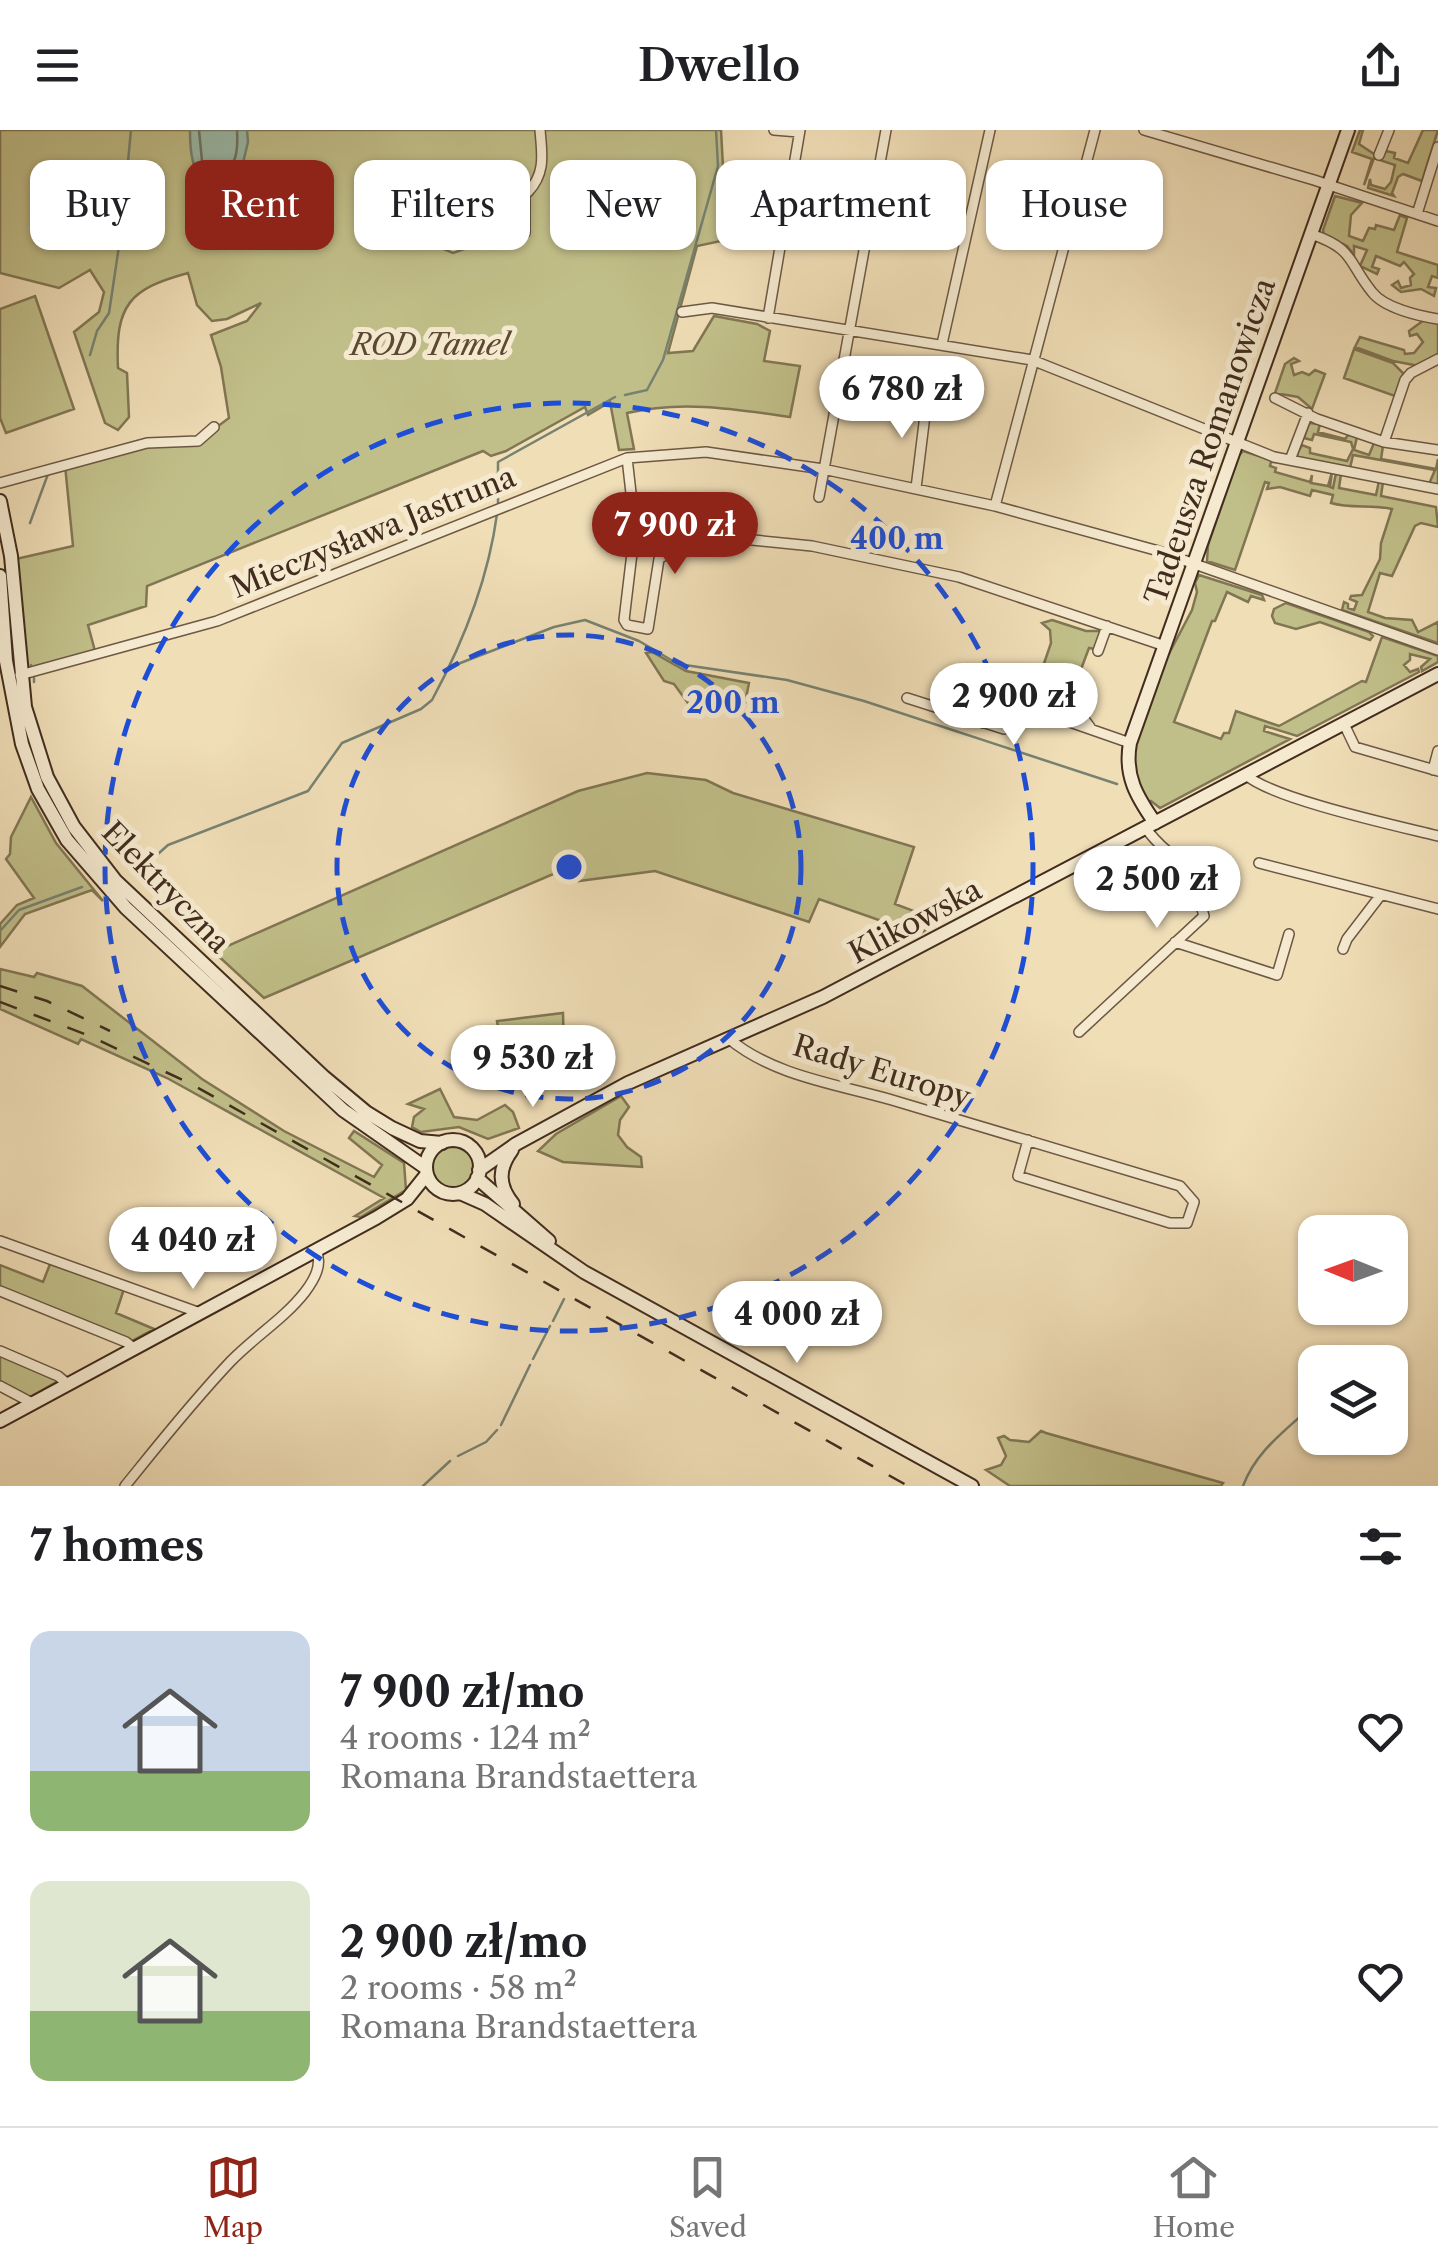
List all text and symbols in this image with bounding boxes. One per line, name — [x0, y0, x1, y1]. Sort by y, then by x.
text: Dwello — [638, 37, 800, 93]
icon: menu — [30, 38, 85, 93]
icon: share — [1353, 38, 1408, 93]
chip: Buy — [30, 160, 165, 250]
chip: Rent — [185, 160, 334, 250]
chip: Filters — [354, 160, 530, 250]
chip: New — [550, 160, 696, 250]
chip: Apartment — [716, 160, 966, 250]
chip: House — [986, 160, 1163, 250]
street label: Tadeusza Romanowicza — [1137, 273, 1283, 609]
park label: ROD Tamel — [348, 326, 513, 363]
pin: 6 780 zł — [799, 356, 1005, 441]
text: 6 780 zł — [841, 369, 963, 408]
street label: Mieczysława Jastruna — [225, 458, 521, 606]
pin: 7 900 zł — [572, 492, 778, 577]
text: 7 900 zł — [614, 505, 736, 544]
text: 400 m — [850, 520, 944, 557]
pin: 2 900 zł — [911, 663, 1117, 748]
text: 2 900 zł — [952, 676, 1076, 715]
text: 200 m — [686, 684, 780, 721]
street label: Elektryczna — [94, 814, 238, 961]
pin: 2 500 zł — [1054, 846, 1260, 931]
centre of rings — [551, 849, 587, 885]
text: 2 500 zł — [1096, 859, 1218, 898]
street label: Klikowska — [842, 871, 988, 971]
pin: 9 530 zł — [430, 1025, 636, 1110]
street label: Rady Europy — [789, 1026, 976, 1116]
text: 9 530 zł — [473, 1038, 593, 1077]
pin: 4 040 zł — [90, 1207, 296, 1292]
north arrow — [1298, 1215, 1408, 1325]
map controls — [1298, 1215, 1408, 1455]
text: 4 040 zł — [131, 1220, 255, 1259]
pin: 4 000 zł — [694, 1281, 900, 1366]
text: 4 000 zł — [734, 1294, 860, 1333]
button: layers — [1298, 1345, 1408, 1455]
icon: filters — [1353, 1519, 1408, 1574]
text: 7 homes — [30, 1520, 204, 1572]
text: 7 900 zł/mo — [340, 1666, 584, 1718]
icon: home — [110, 1671, 230, 1791]
icon: heart — [1353, 1704, 1408, 1759]
text: 4 rooms · 124 m² — [340, 1718, 591, 1757]
text: Romana Brandstaettera — [340, 1757, 697, 1796]
text: 2 900 zł/mo — [340, 1916, 587, 1968]
icon: home — [110, 1921, 230, 2041]
icon: heart — [1353, 1954, 1408, 2009]
text: 2 rooms · 58 m² — [340, 1968, 577, 2007]
text: Romana Brandstaettera — [340, 2007, 697, 2046]
tab: Map — [203, 2150, 263, 2244]
tab: Saved — [669, 2150, 747, 2244]
tab: Home — [1153, 2150, 1235, 2244]

